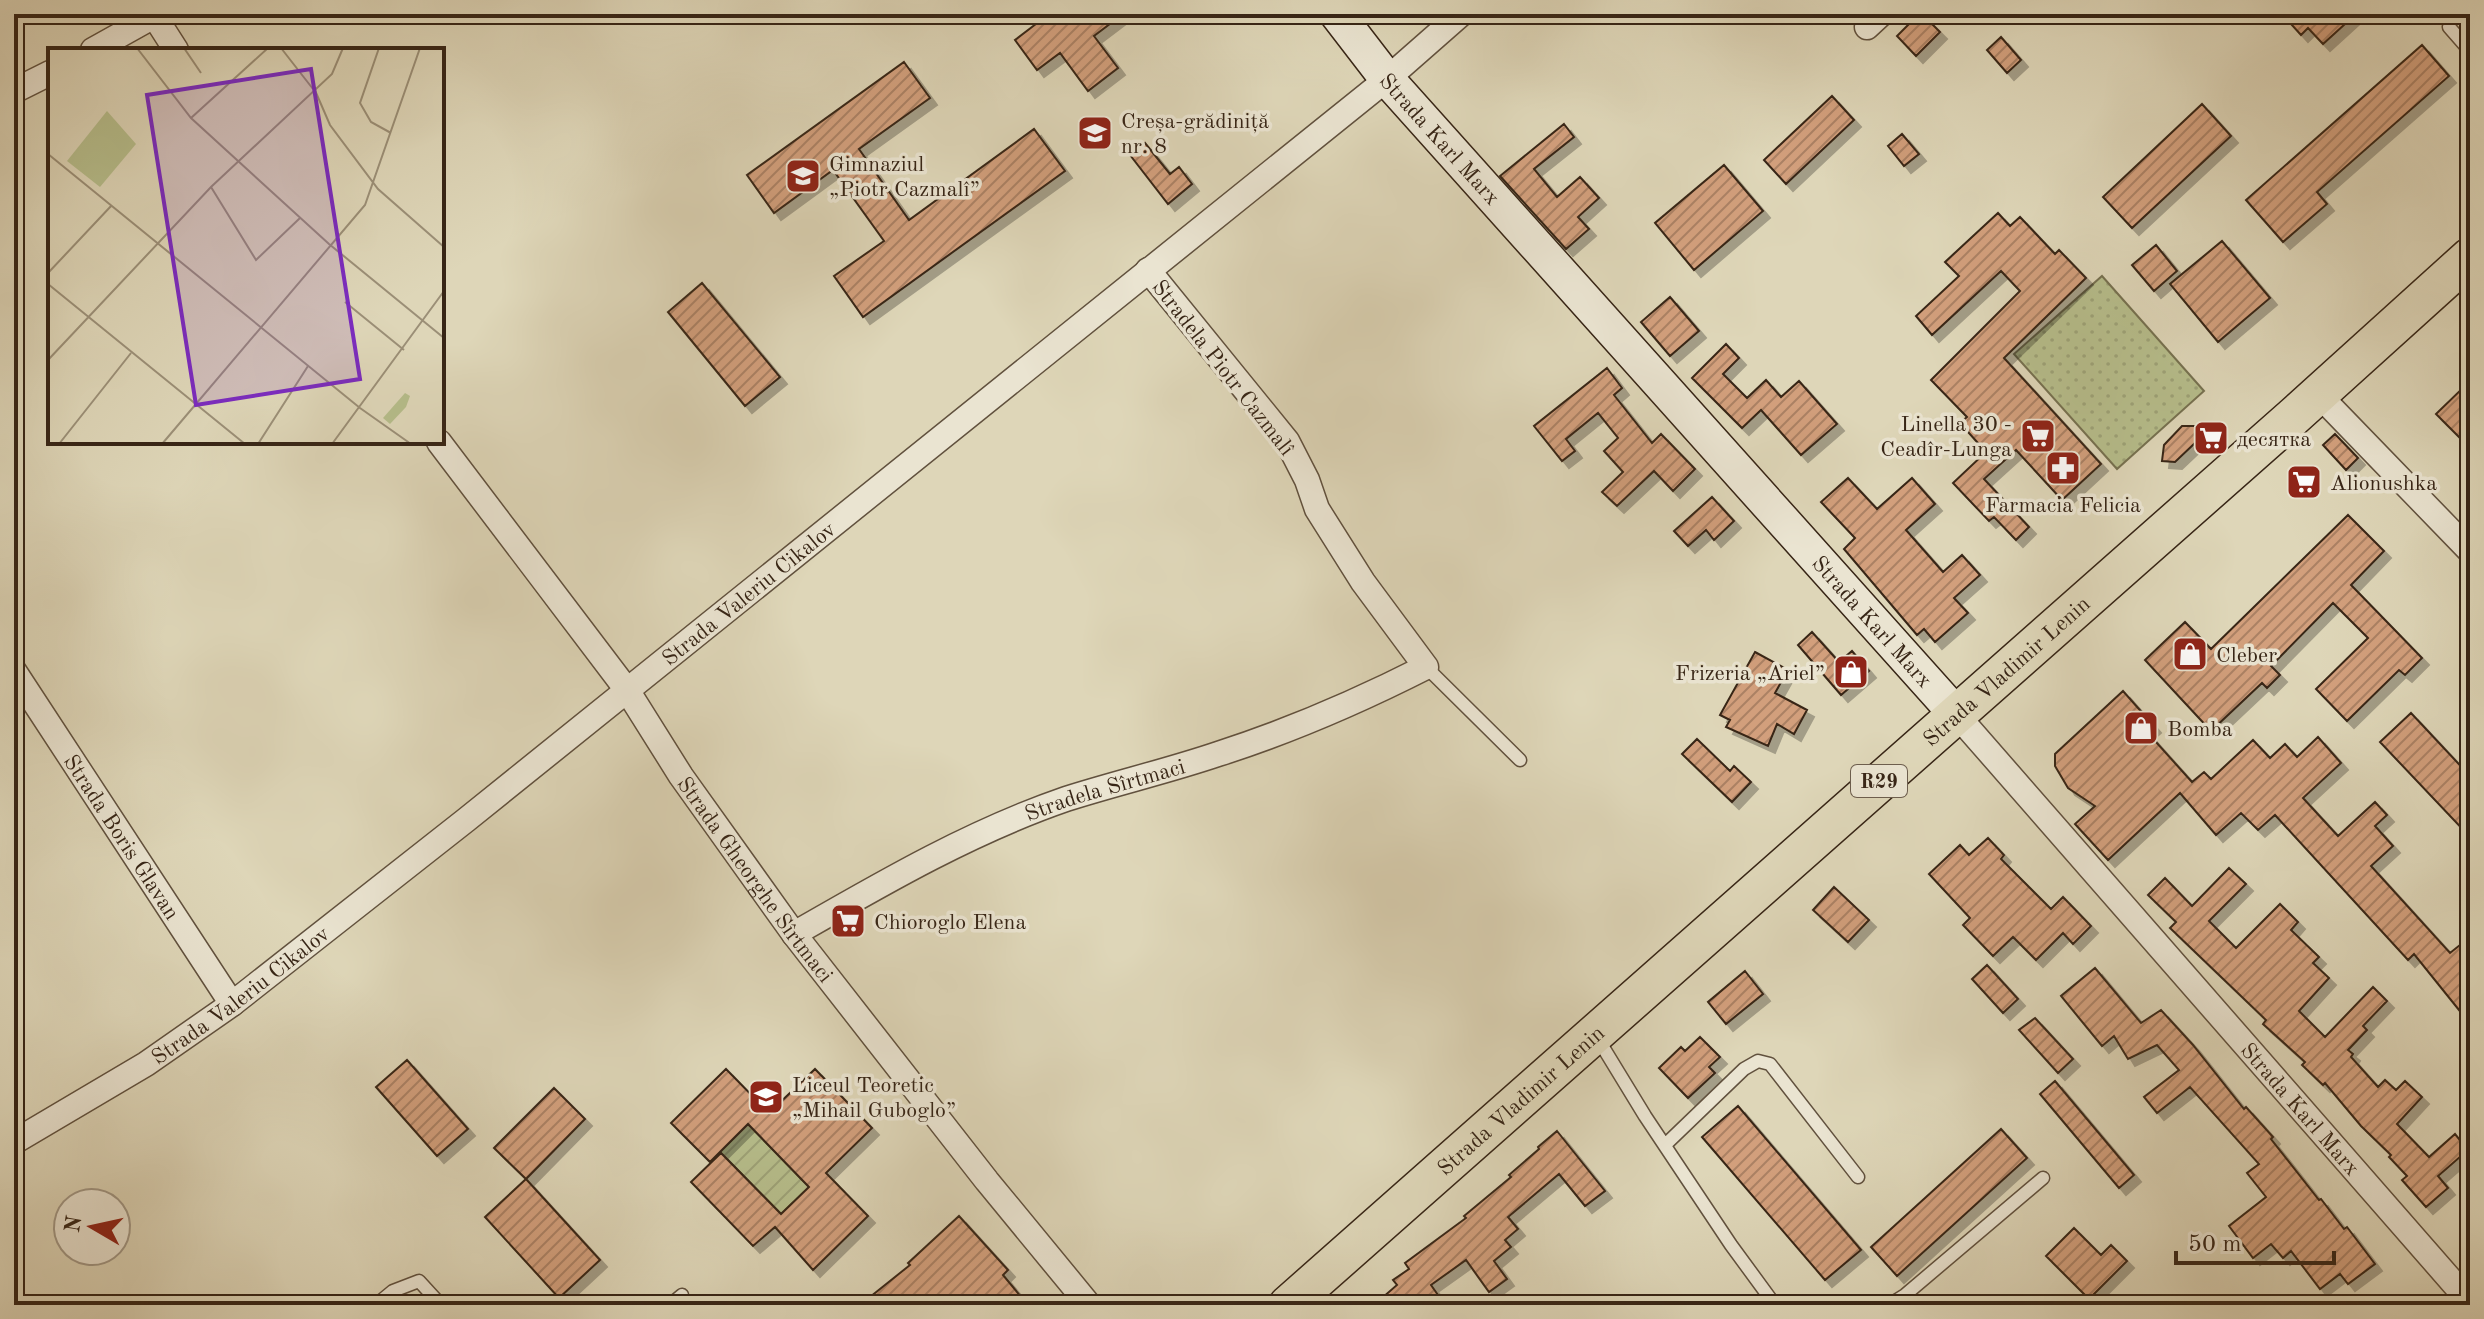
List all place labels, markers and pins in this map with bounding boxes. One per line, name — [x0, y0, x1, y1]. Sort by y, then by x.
place label: Creșa-grădiniță nr. 8 — [1121, 111, 1269, 158]
school or university icon: Creșa-grădiniță nr. 8 — [1076, 114, 1114, 152]
place label: Gimnaziul „Piotr Cazmalî” — [829, 154, 980, 201]
school or university icon: Gimnaziul „Piotr Cazmalî” — [784, 157, 822, 195]
place label: Linella 30 - Ceadîr-Lunga — [1880, 414, 2012, 461]
supermarket icon: Linella 30 - Ceadîr-Lunga — [2019, 417, 2057, 455]
supermarket icon: десятка — [2192, 419, 2230, 457]
place label: десятка — [2237, 429, 2311, 451]
pharmacy icon: Farmacia Felicia — [2044, 449, 2082, 487]
supermarket icon: Alionushka — [2285, 463, 2323, 501]
place label: Alionushka — [2330, 473, 2437, 495]
place label: Farmacia Felicia — [1985, 495, 2141, 517]
shop icon: Cleber — [2171, 635, 2209, 673]
place label: Cleber — [2216, 645, 2277, 667]
shop icon: Frizeria „Ariel” — [1832, 653, 1870, 691]
place label: Frizeria „Ariel” — [1675, 663, 1825, 685]
shop icon: Bomba — [2122, 709, 2160, 747]
place label: Bomba — [2167, 719, 2233, 741]
supermarket icon: Chioroglo Elena — [829, 902, 867, 940]
place label: Chioroglo Elena — [874, 912, 1027, 934]
place label: Liceul Teoretic „Mihail Guboglo” — [792, 1075, 956, 1122]
school or university icon: Liceul Teoretic „Mihail Guboglo” — [747, 1078, 785, 1116]

